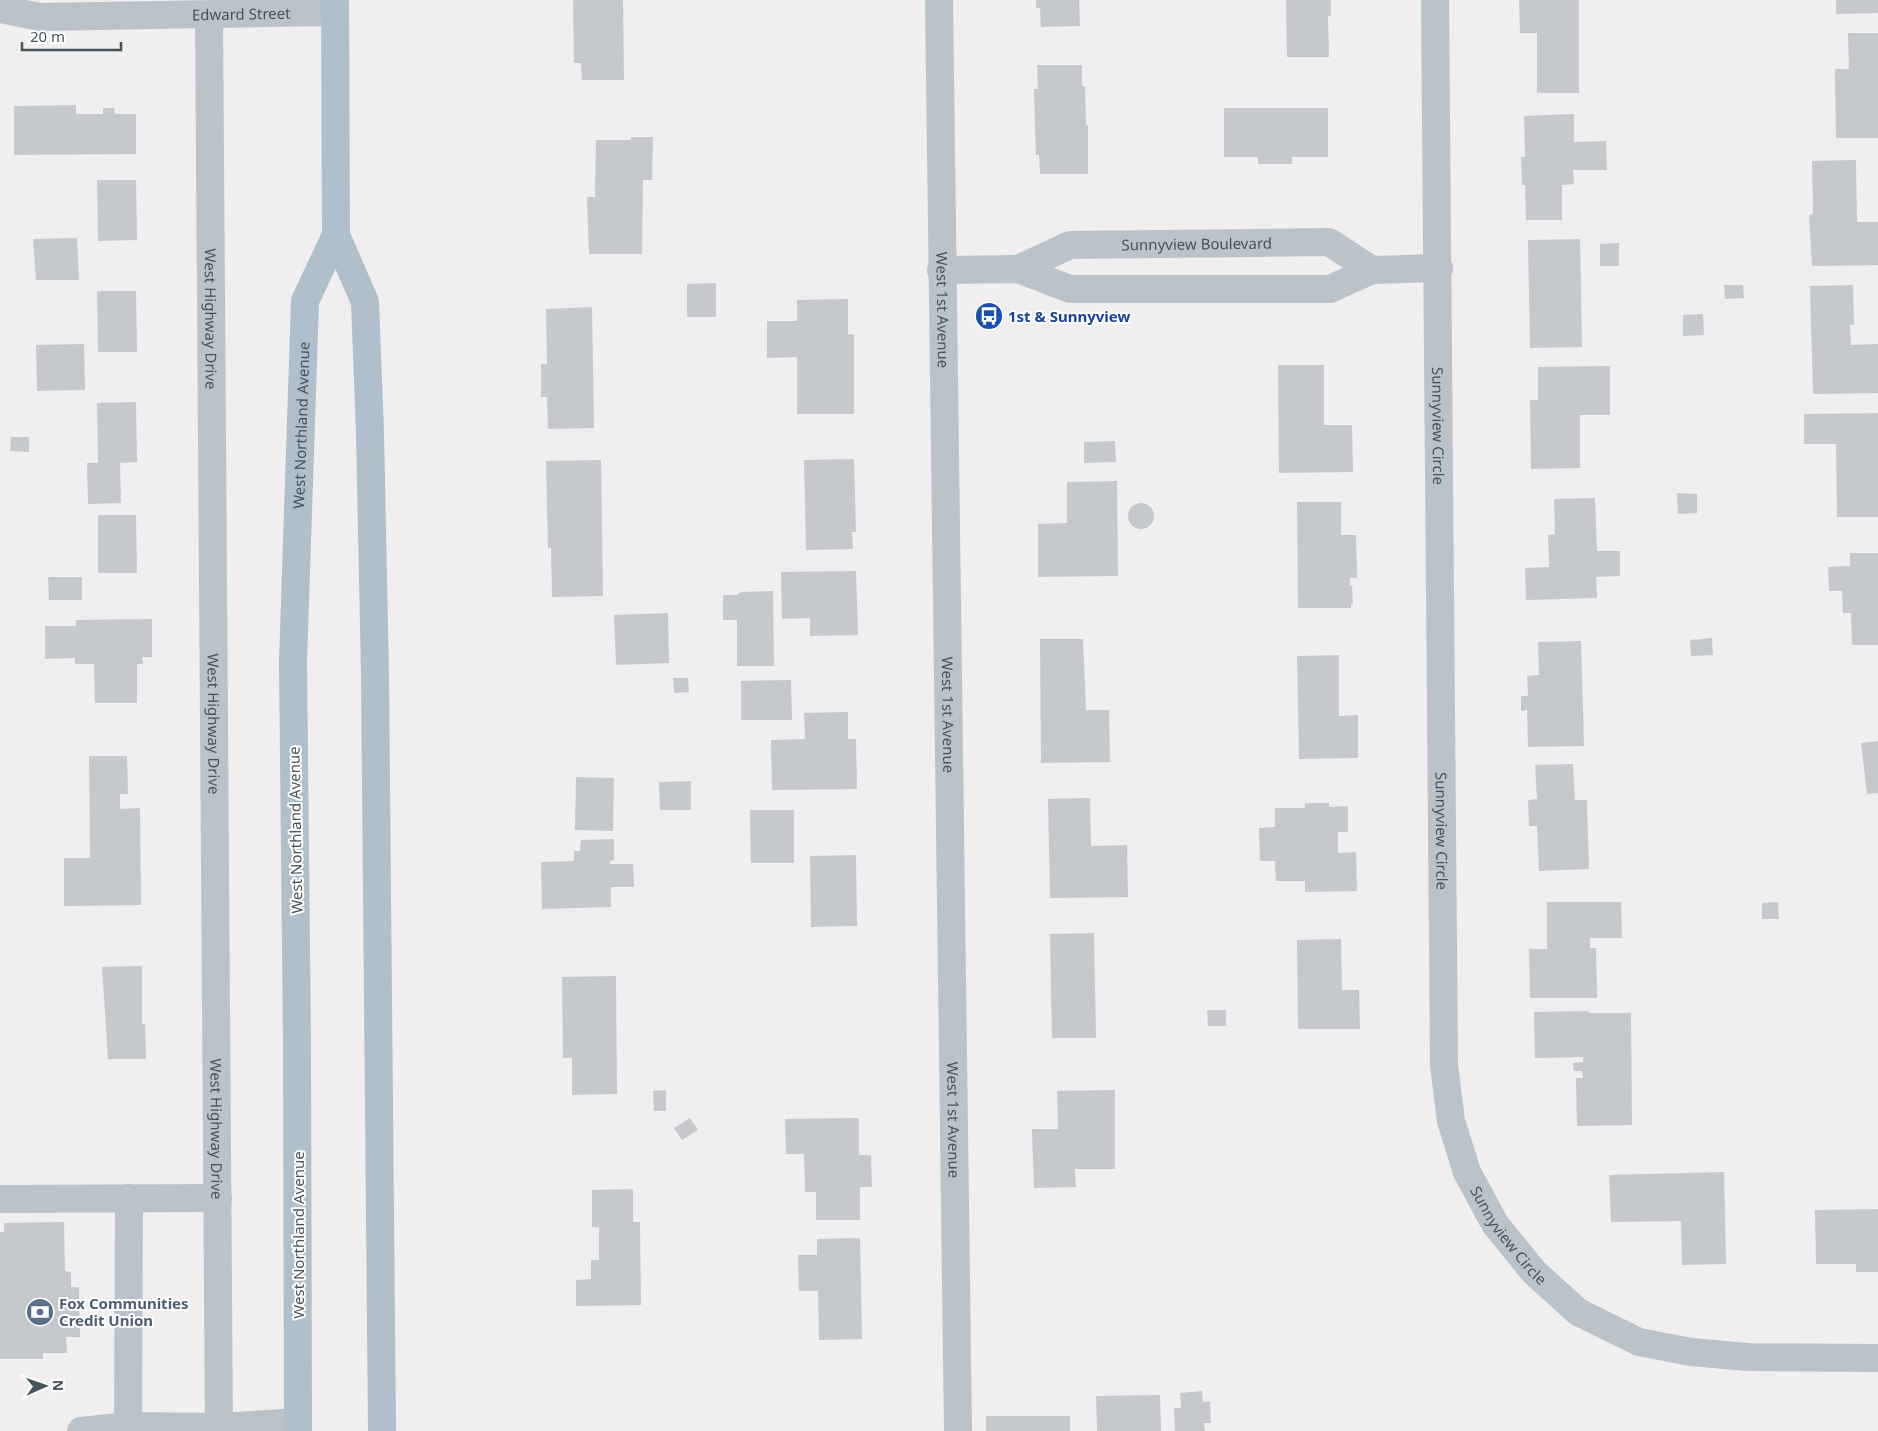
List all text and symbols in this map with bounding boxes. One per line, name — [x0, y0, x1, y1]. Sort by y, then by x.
street label: Edward Street — [192, 3, 291, 24]
scale bar — [22, 20, 121, 52]
text: 20 m — [30, 26, 65, 46]
street label: Sunnyview Boulevard — [1121, 233, 1272, 254]
street label: West Highway Drive — [201, 248, 222, 390]
street label: West 1st Avenue — [932, 252, 954, 368]
bus stop icon: 1st & Sunnyview — [974, 301, 1004, 331]
place label: 1st & Sunnyview — [1008, 306, 1130, 326]
street label: West Northland Avenue — [288, 341, 314, 509]
street label: Sunnyview Circle — [1428, 367, 1449, 485]
street label: West Highway Drive — [204, 653, 225, 795]
street label: West 1st Avenue — [938, 657, 959, 773]
street label: West Northland Avenue — [284, 746, 306, 914]
street label: Sunnyview Circle — [1432, 772, 1453, 890]
street label: West Highway Drive — [206, 1058, 227, 1200]
street label: West 1st Avenue — [943, 1062, 965, 1178]
street label: West Northland Avenue — [288, 1151, 308, 1319]
street label: Sunnyview Circle — [1466, 1182, 1551, 1289]
place label: Fox Communities Credit Union — [59, 1293, 189, 1330]
bank icon: Fox Communities Credit Union — [25, 1297, 55, 1327]
north arrow — [20, 1361, 70, 1411]
text: N — [49, 1380, 68, 1392]

